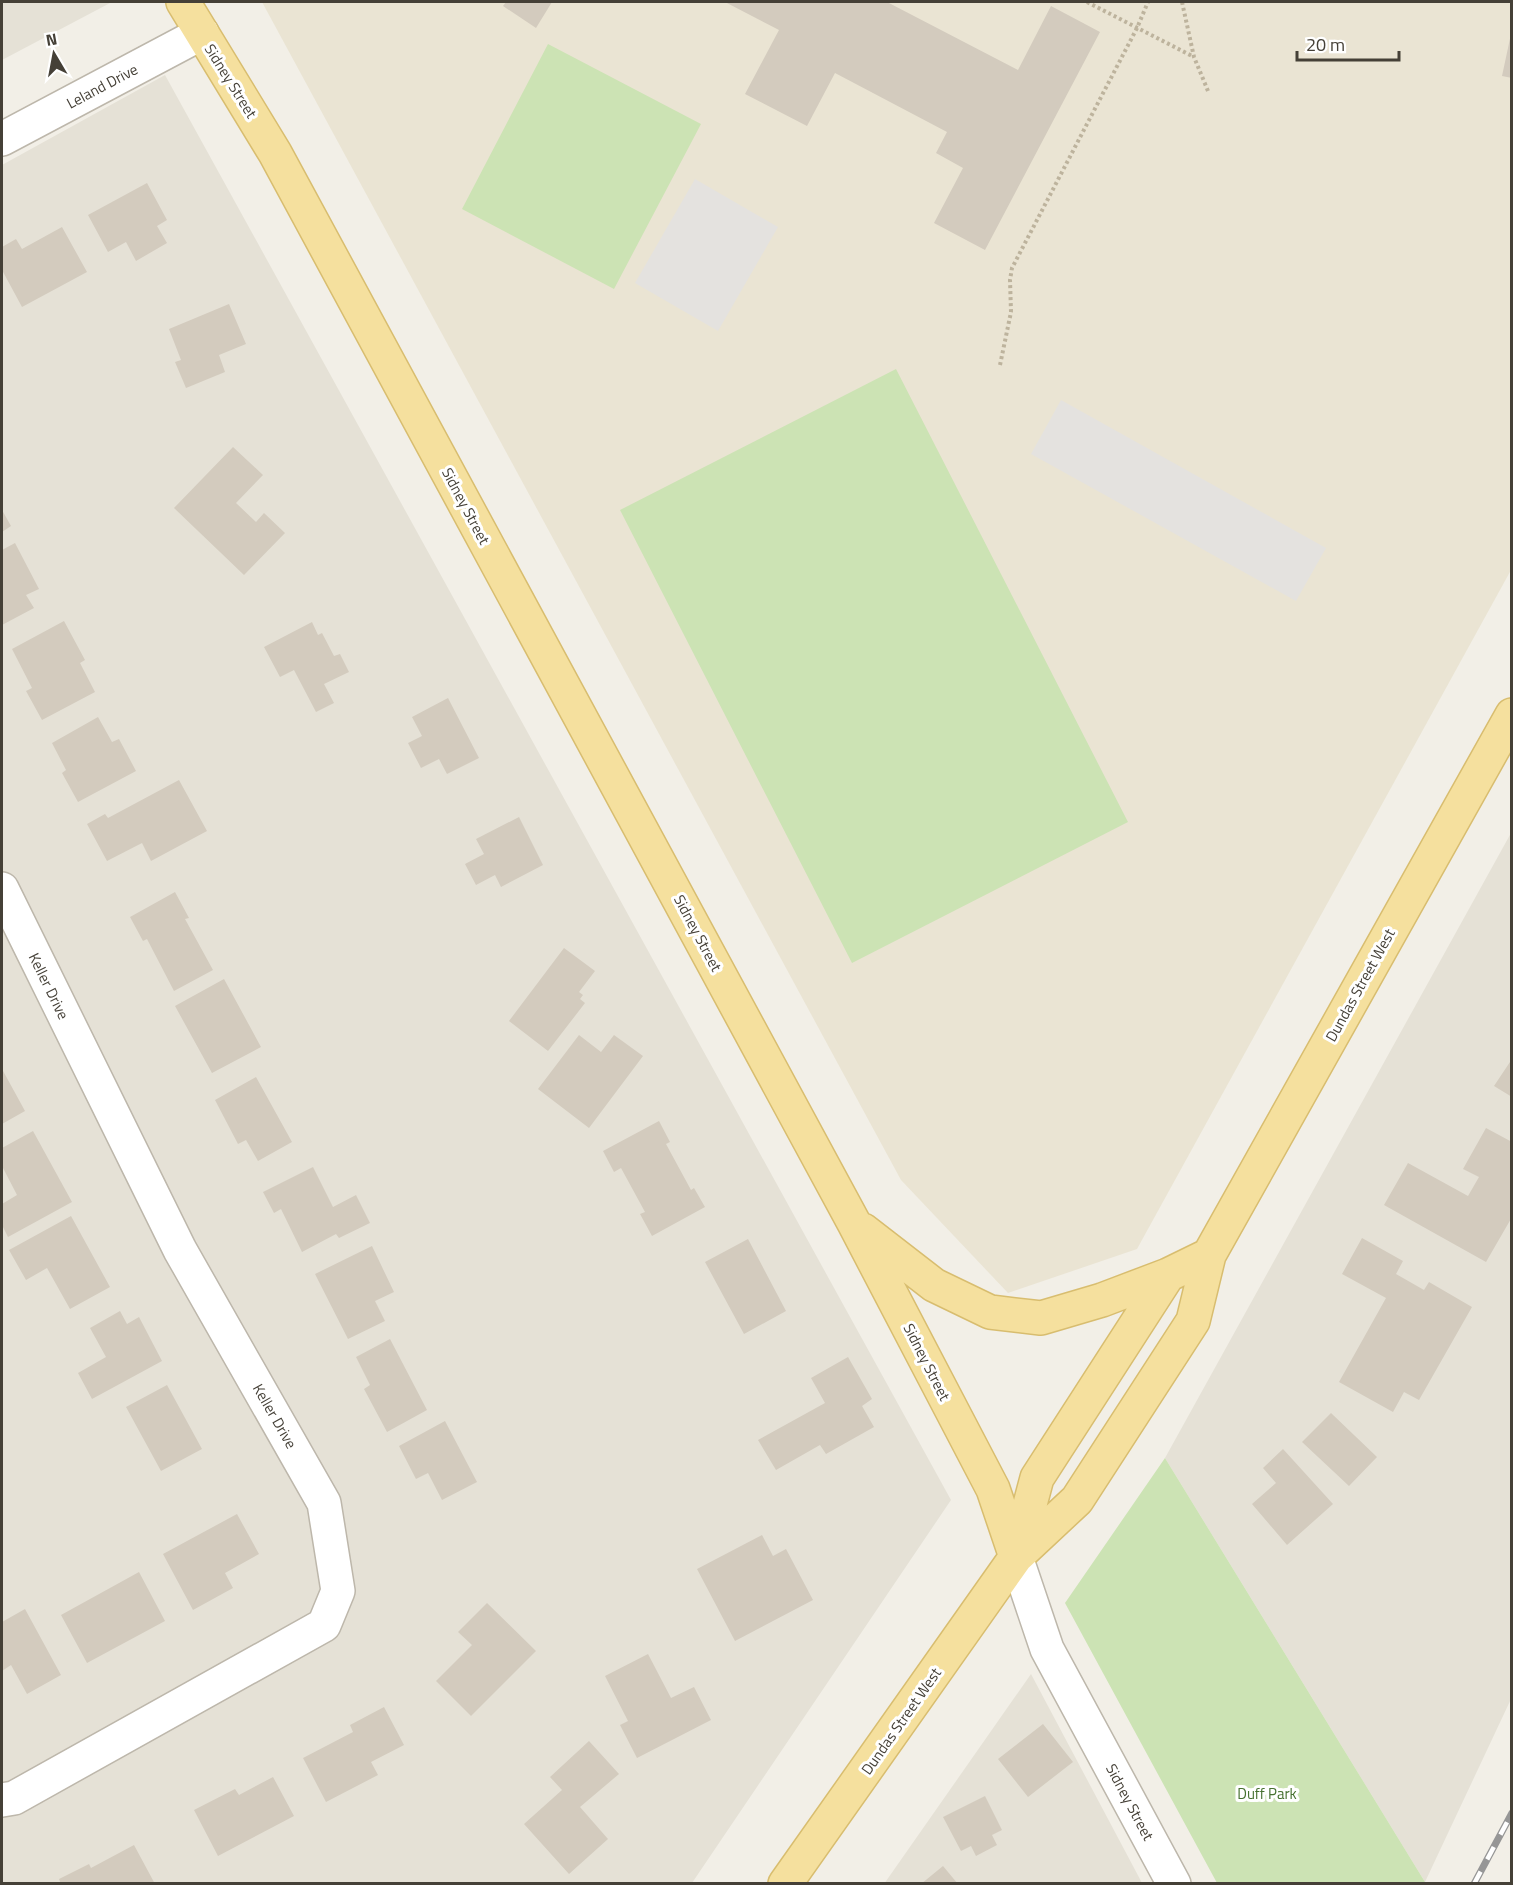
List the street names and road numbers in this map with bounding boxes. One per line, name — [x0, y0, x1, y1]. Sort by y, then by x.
street label: Sidney Street — [199, 39, 263, 123]
street label: Leland Drive — [62, 58, 142, 114]
street label: Sidney Street — [436, 463, 496, 549]
street label: Sidney Street — [668, 890, 728, 976]
street label: Dundas Street West — [1319, 924, 1401, 1046]
street label: Keller Drive — [23, 949, 75, 1023]
street label: Sidney Street — [898, 1319, 957, 1405]
street label: Keller Drive — [247, 1379, 303, 1453]
street label: Dundas Street West — [855, 1662, 947, 1779]
street label: Sidney Street — [1100, 1759, 1160, 1845]

